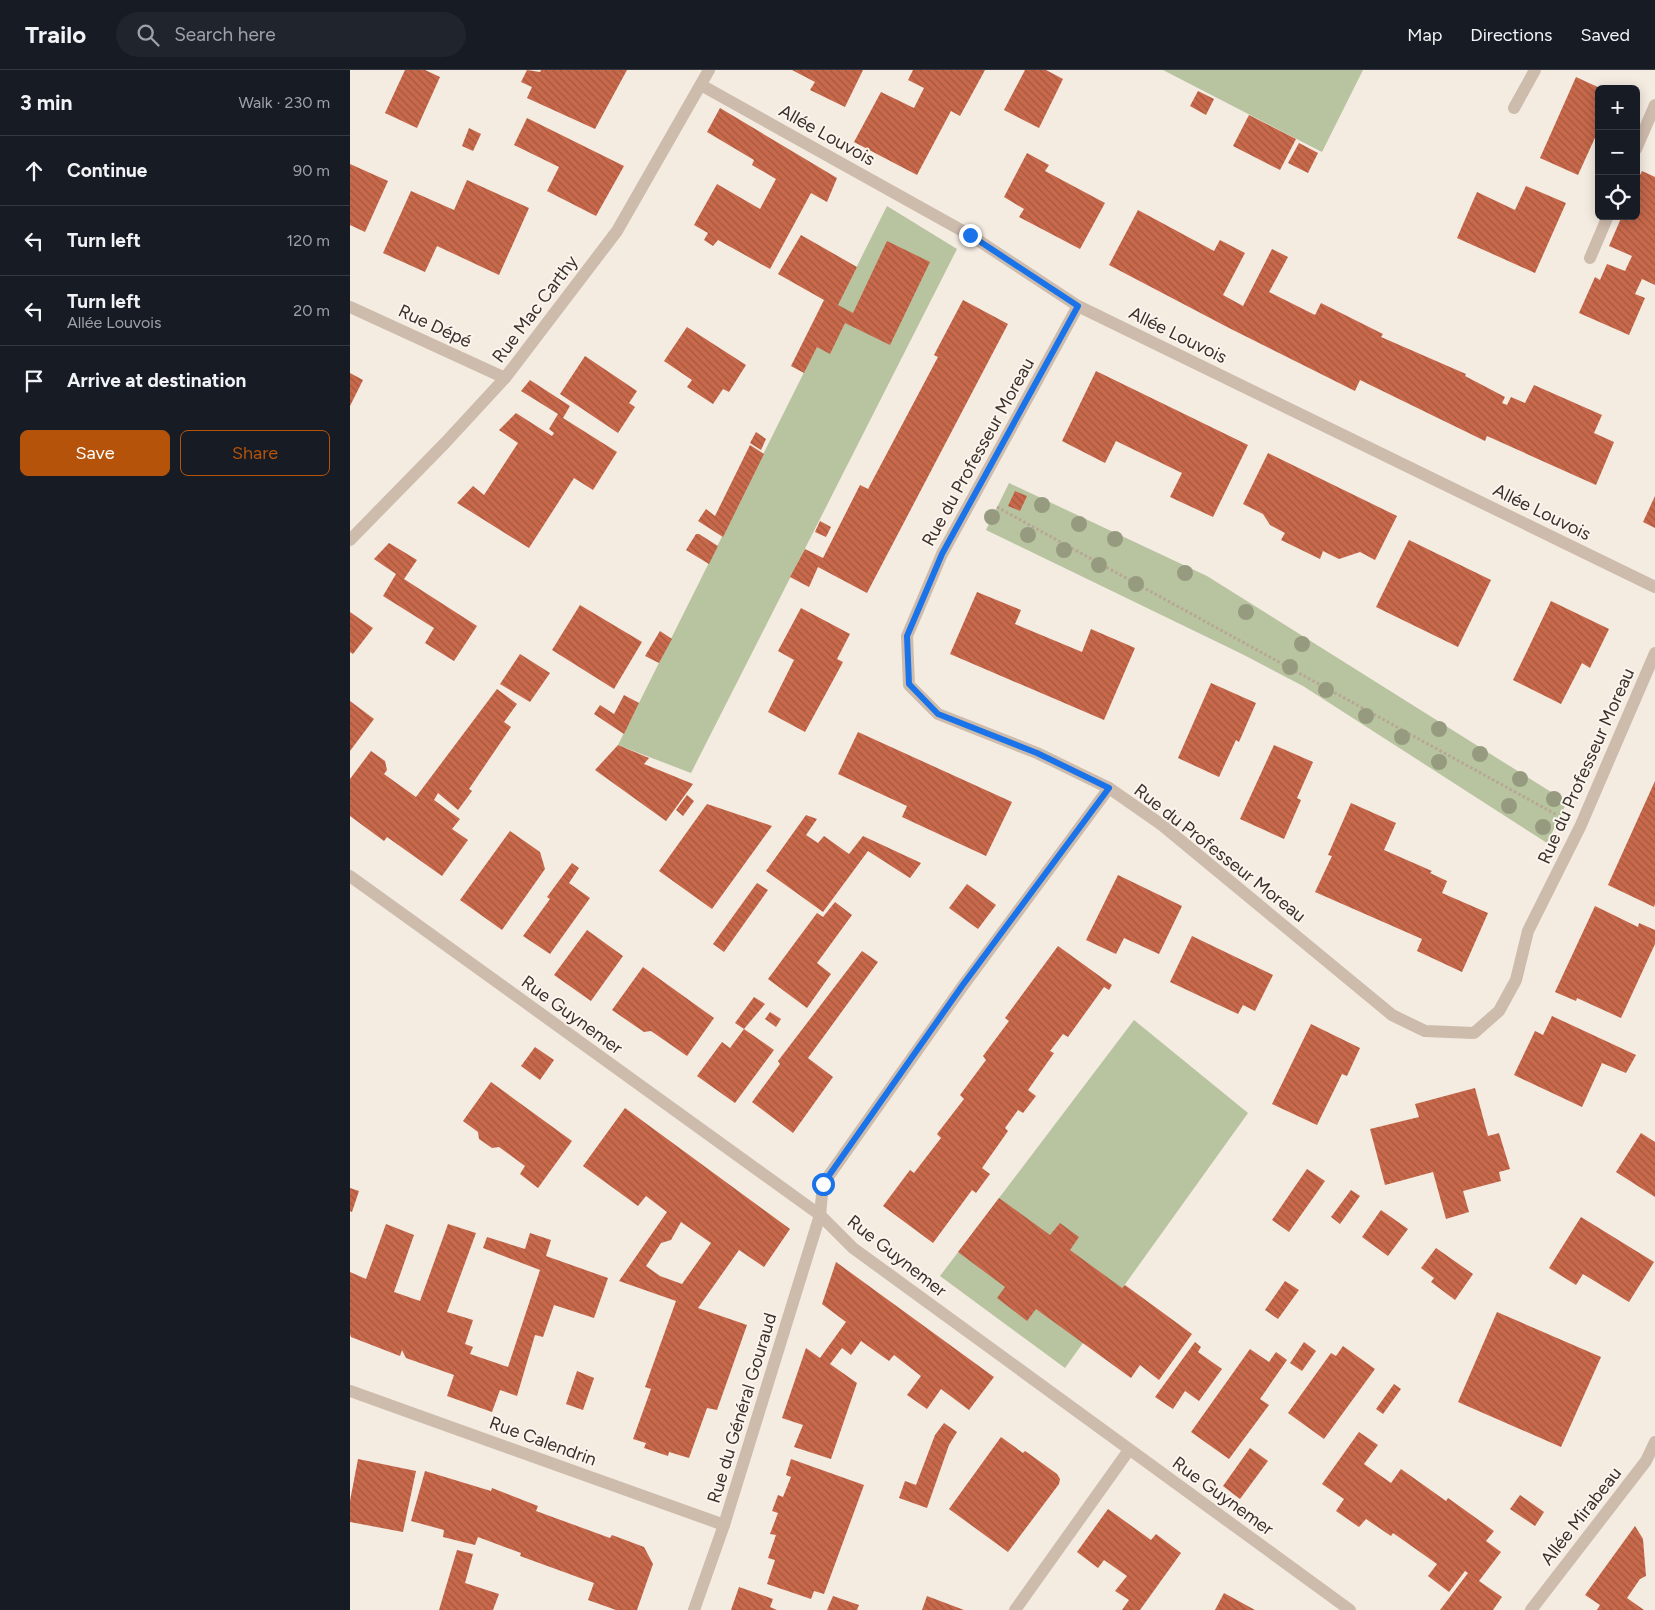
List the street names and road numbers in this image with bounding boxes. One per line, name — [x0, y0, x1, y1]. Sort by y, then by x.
street label: Allée Louvois — [775, 100, 879, 170]
street label: Rue Mac Carthy — [488, 251, 583, 367]
street label: Rue Dépé — [395, 299, 475, 353]
street label: Allée Louvois — [1125, 302, 1231, 368]
street label: Rue du Professeur Moreau — [917, 354, 1039, 550]
street label: Allée Louvois — [1489, 479, 1595, 545]
street label: Rue du Professeur Moreau — [1533, 665, 1639, 867]
street label: Rue du Professeur Moreau — [1130, 779, 1310, 927]
street label: Rue Guynemer — [517, 971, 627, 1059]
street label: Rue Guynemer — [843, 1210, 951, 1302]
street label: Rue du Général Gouraud — [703, 1310, 781, 1506]
street label: Rue Calendrin — [486, 1411, 600, 1471]
street label: Rue Guynemer — [1168, 1452, 1278, 1540]
street label: Allée Mirabeau — [1536, 1463, 1626, 1569]

